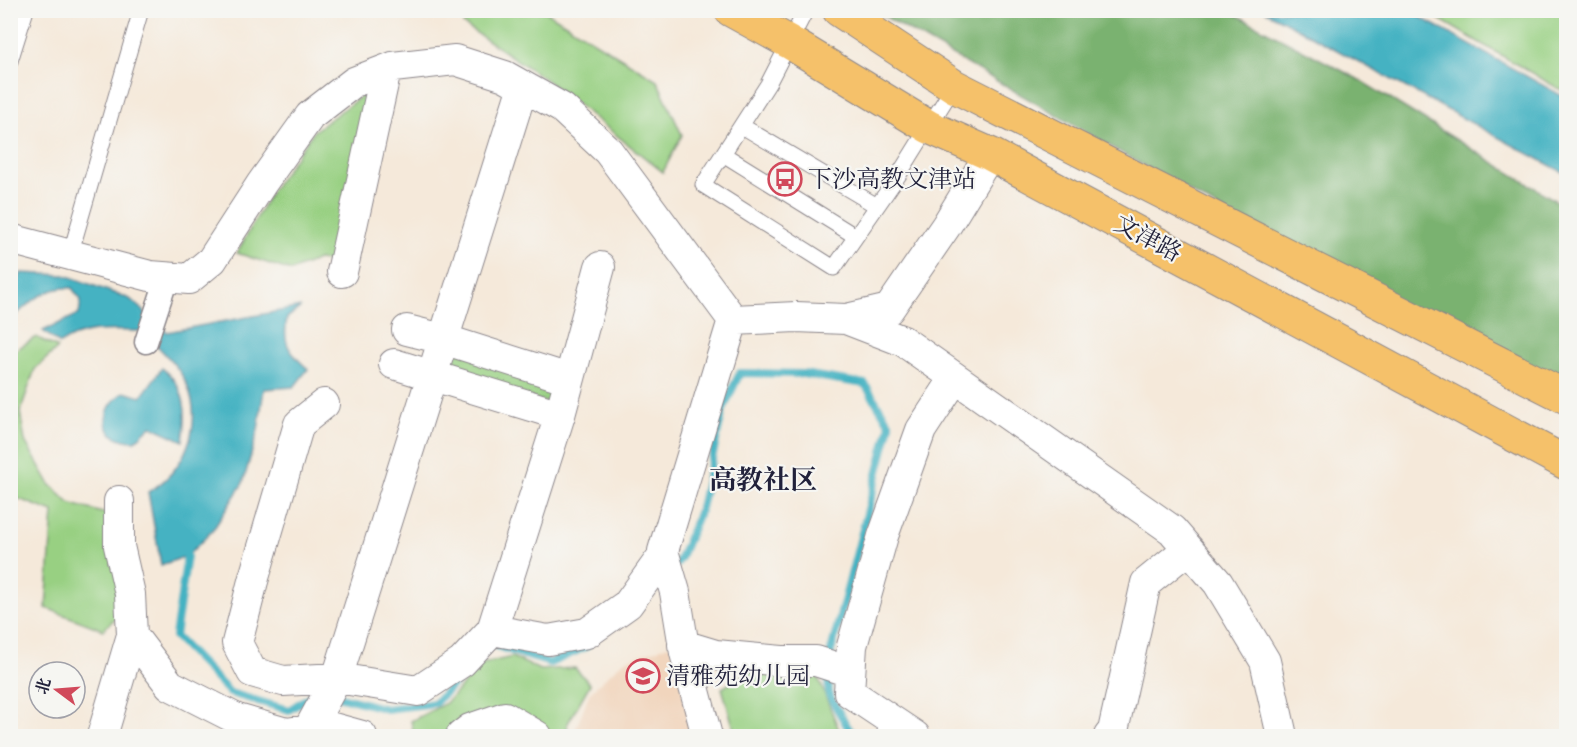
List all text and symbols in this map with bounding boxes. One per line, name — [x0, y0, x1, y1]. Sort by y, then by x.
bus stop icon: 下沙高教文津站 — [767, 161, 803, 197]
place label: 下沙高教文津站 — [808, 163, 976, 195]
street label: 文津路 — [1109, 207, 1187, 269]
district label: 高教社区 — [709, 462, 817, 498]
school or university icon: 清雅苑幼儿园 — [625, 658, 661, 694]
north arrow — [27, 660, 87, 720]
place label: 清雅苑幼儿园 — [666, 660, 810, 692]
text: 北 — [31, 675, 56, 697]

